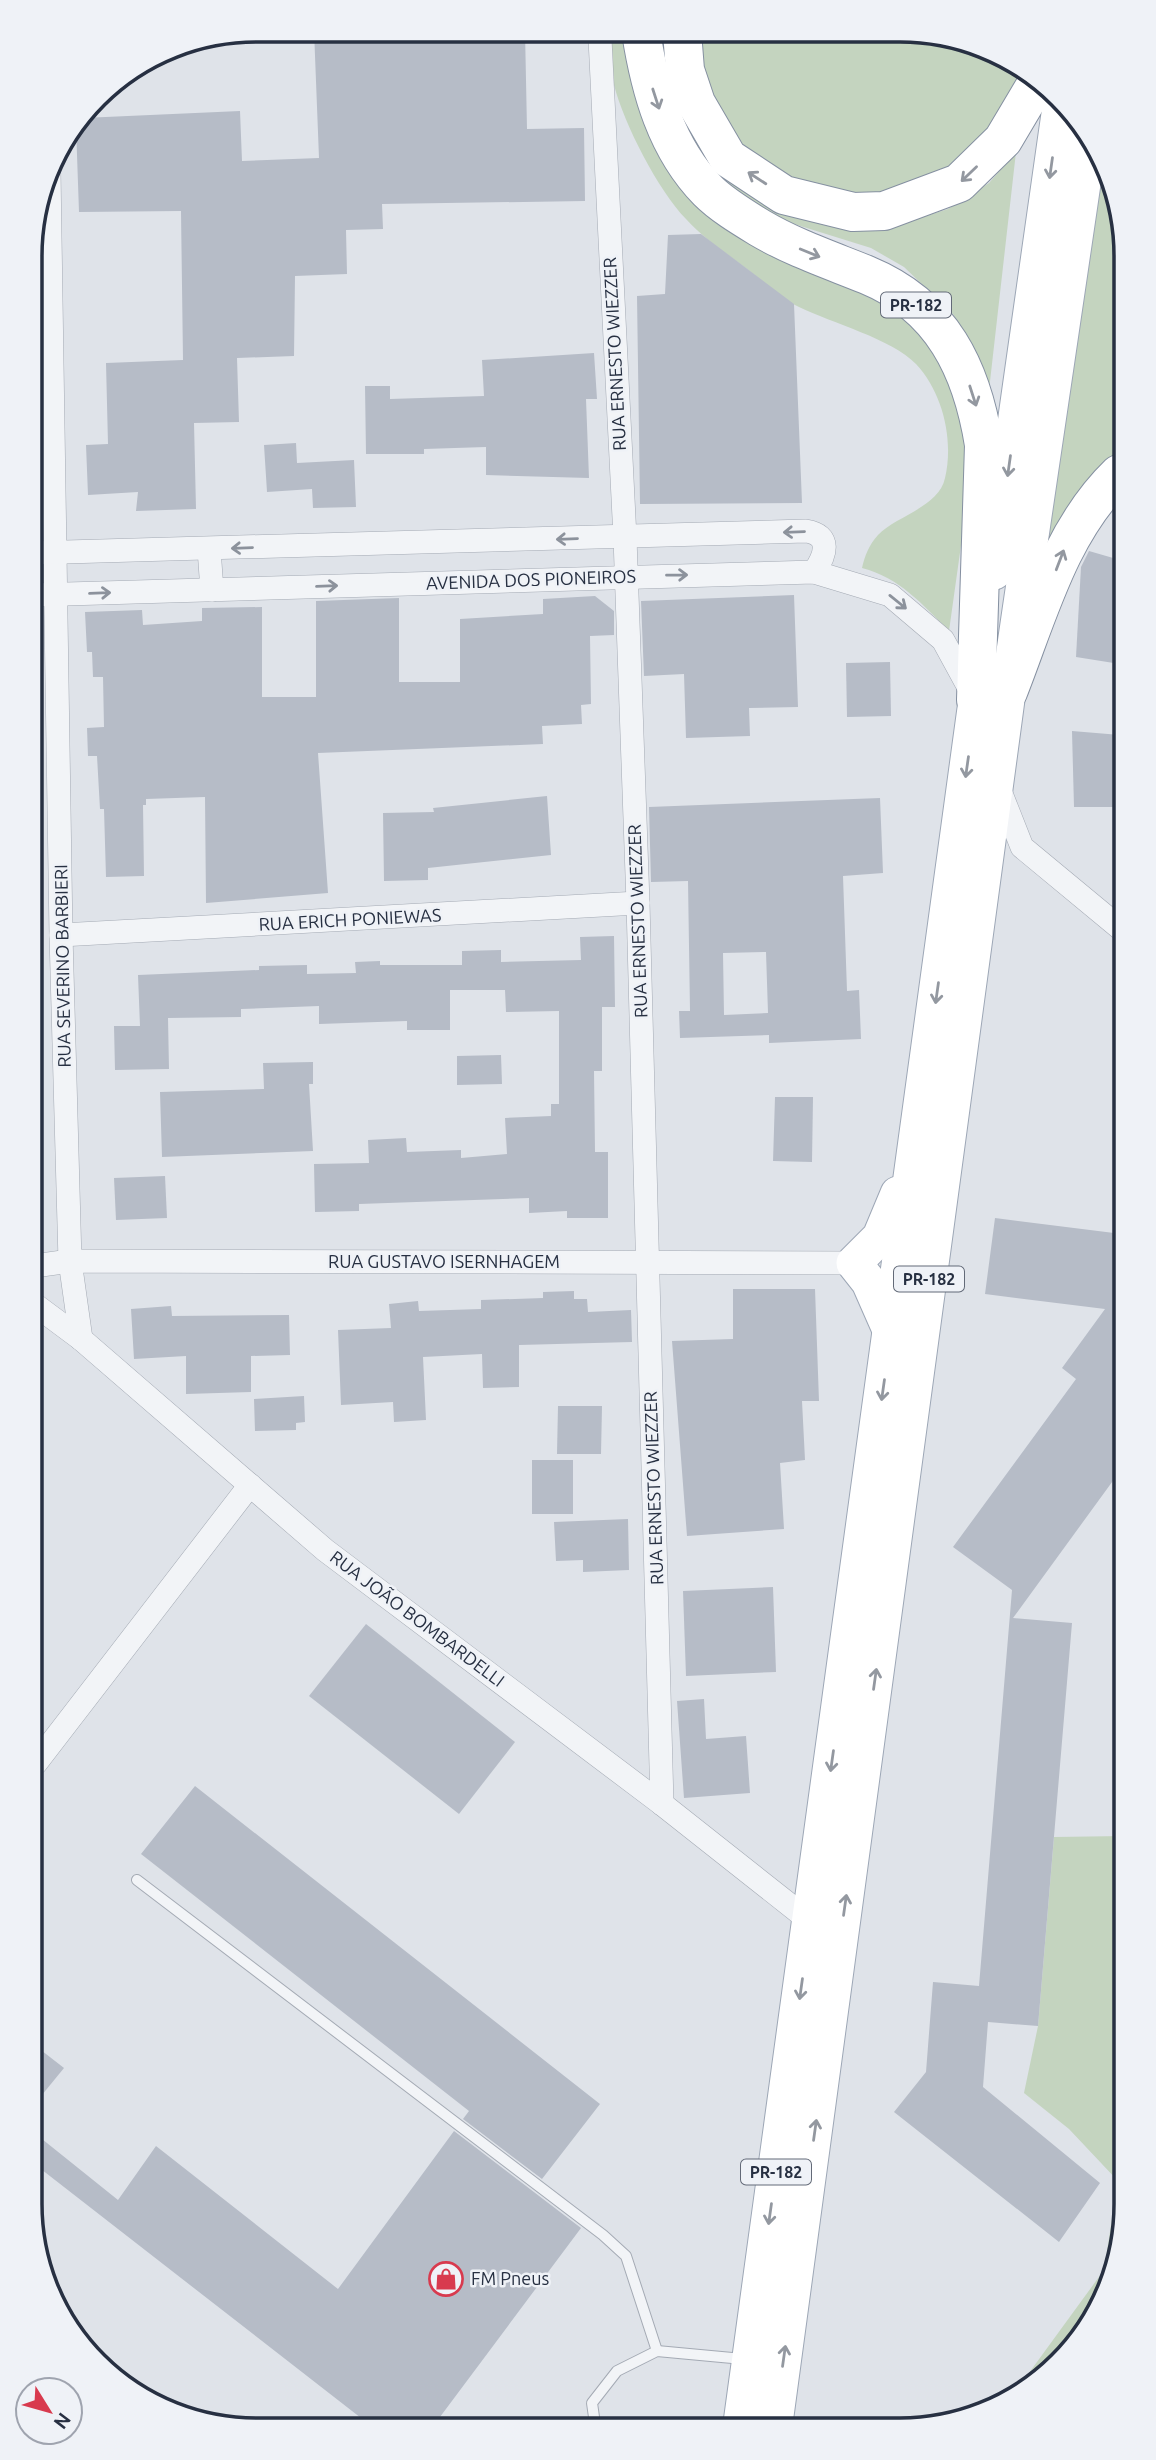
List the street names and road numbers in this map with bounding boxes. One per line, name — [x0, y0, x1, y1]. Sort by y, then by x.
street label: RUA ERNESTO WIEZZER — [599, 257, 629, 451]
road number: PR-182 — [881, 292, 951, 318]
street label: AVENIDA DOS PIONEIROS — [426, 565, 636, 593]
street label: RUA ERNESTO WIEZZER — [624, 824, 650, 1018]
street label: RUA SEVERINO BARBIERI — [50, 864, 74, 1068]
street label: RUA ERICH PONIEWAS — [258, 904, 442, 934]
street label: RUA GUSTAVO ISERNHAGEM — [328, 1251, 560, 1271]
road number: PR-182 — [894, 1266, 964, 1292]
street label: RUA ERNESTO WIEZZER — [640, 1391, 666, 1585]
street label: RUA JOÃO BOMBARDELLI — [327, 1545, 509, 1690]
road number: PR-182 — [741, 2160, 811, 2184]

